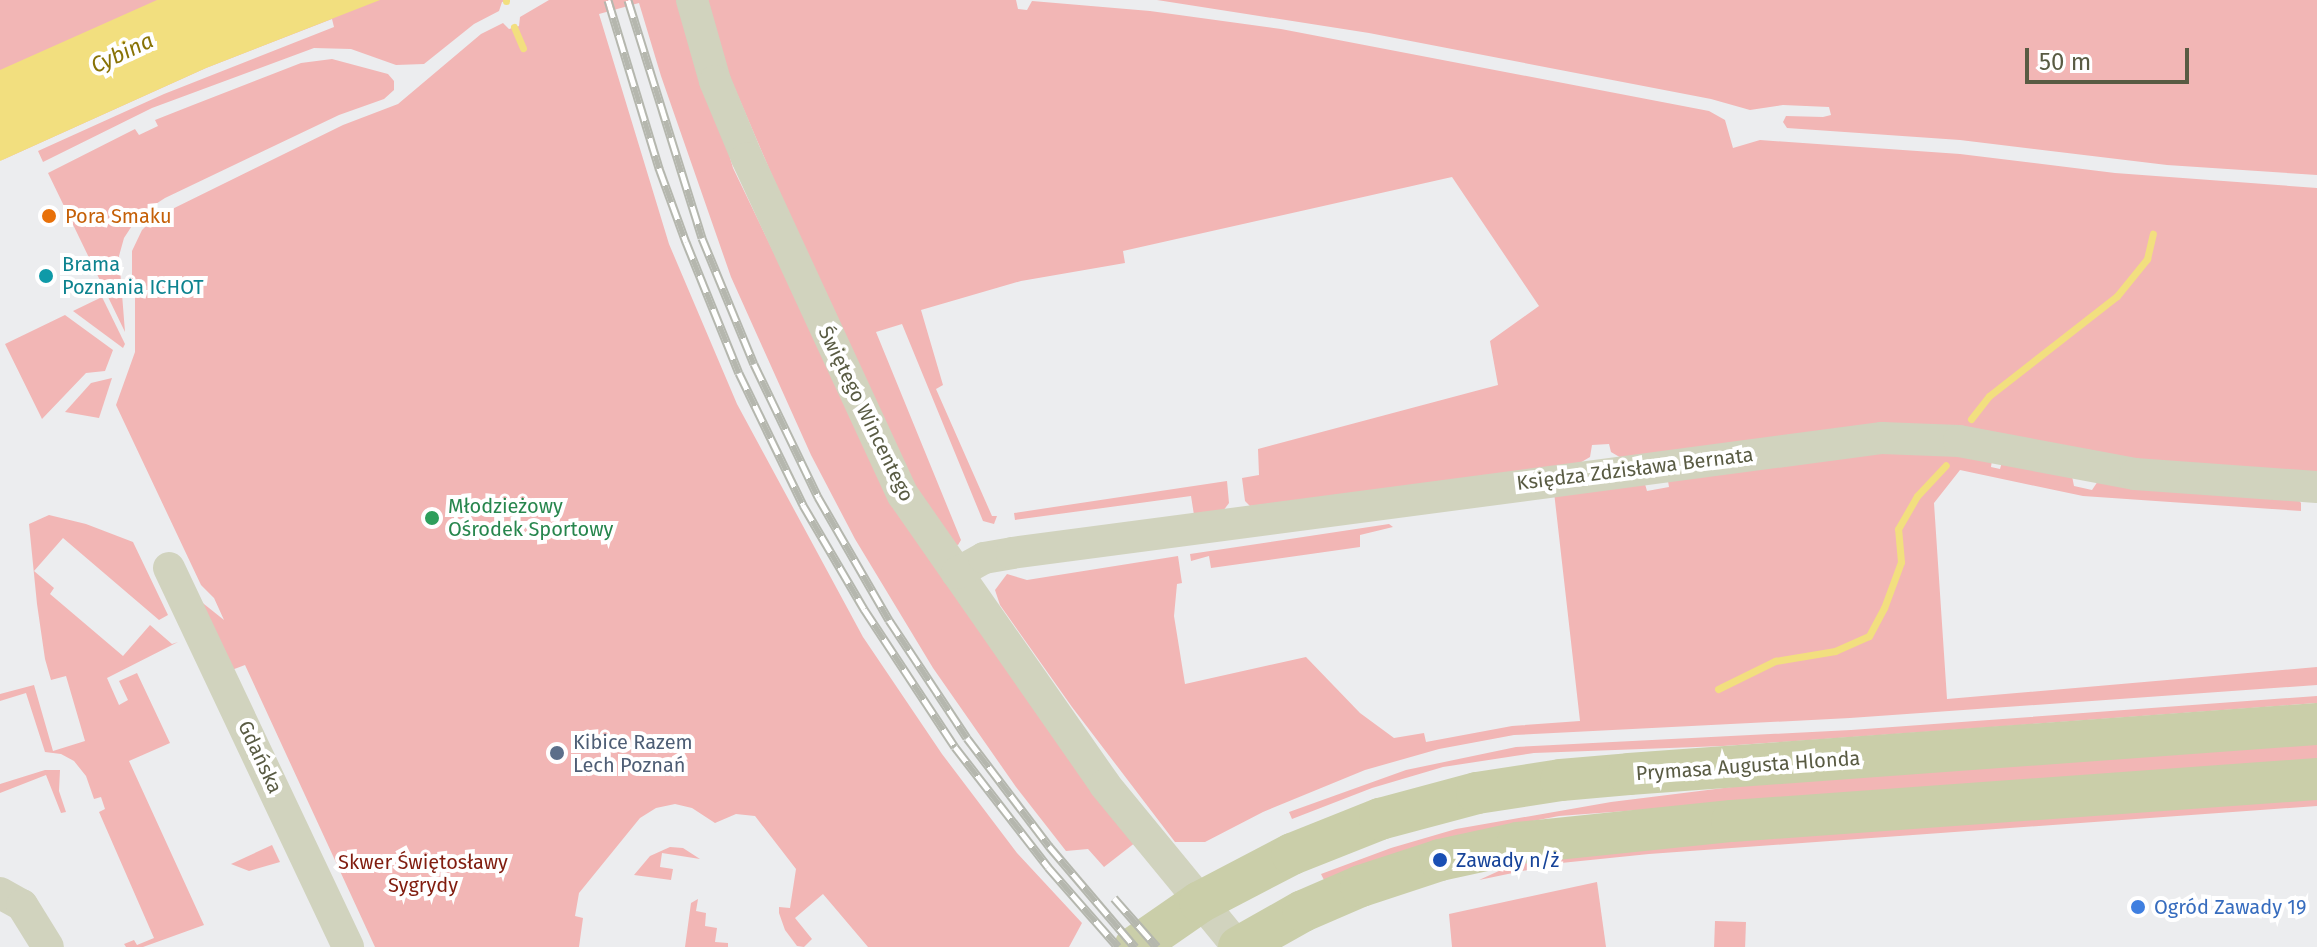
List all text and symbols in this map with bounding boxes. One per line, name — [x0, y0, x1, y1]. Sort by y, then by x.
water label: Cybina — [87, 27, 157, 79]
scale bar — [2029, 32, 2193, 82]
text: 50 m — [2039, 48, 2091, 76]
place label: Pora Smaku — [65, 204, 172, 228]
marker: Pora Smaku — [40, 207, 58, 225]
place label: Brama Poznania ICHOT — [62, 252, 204, 299]
marker: Brama Poznania ICHOT — [37, 267, 55, 285]
street label: Świętego Wincentego — [813, 323, 919, 505]
street label: Księdza Zdzisława Bernata — [1515, 443, 1755, 495]
place label: Młodzieżowy Ośrodek Sportowy — [448, 494, 613, 541]
marker: Młodzieżowy Ośrodek Sportowy — [423, 509, 441, 527]
street label: Gdańska — [233, 717, 287, 797]
place label: Kibice Razem Lech Poznań — [573, 730, 693, 777]
marker: Kibice Razem Lech Poznań — [548, 744, 566, 762]
street label: Prymasa Augusta Hlonda — [1635, 746, 1861, 786]
place label: Zawady n/ż — [1456, 848, 1559, 872]
park label: Skwer Świętosławy Sygrydy — [338, 850, 508, 897]
marker: Zawady n/ż — [1431, 851, 1449, 869]
place label: Ogród Zawady 19 — [2154, 895, 2306, 919]
marker: Ogród Zawady 19 — [2129, 898, 2147, 916]

